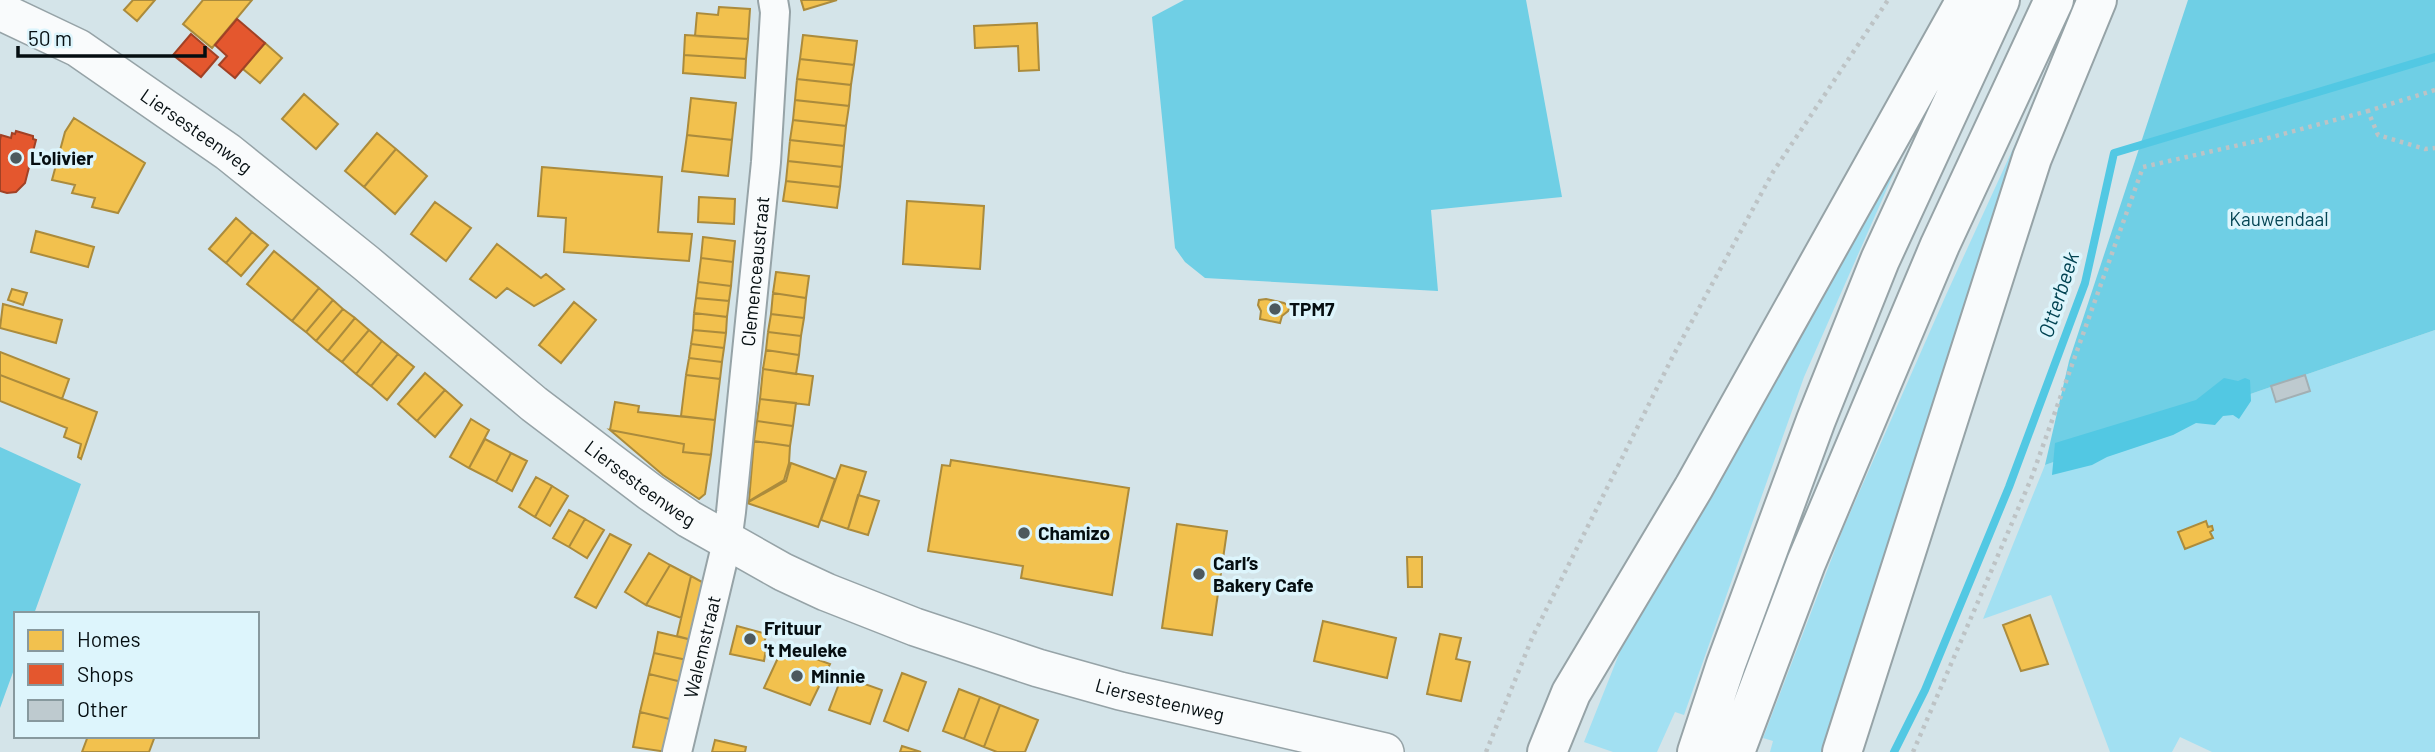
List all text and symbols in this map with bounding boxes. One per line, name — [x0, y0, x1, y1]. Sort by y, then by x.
scale bar — [18, 14, 205, 58]
text: 50 m — [28, 25, 72, 50]
street label: Liersesteenweg — [137, 83, 257, 178]
place label: L'olivier — [30, 146, 94, 169]
marker: L'olivier — [8, 150, 24, 166]
street label: Clemenceaustraat — [736, 195, 774, 348]
park label: Kauwendaal — [2229, 207, 2329, 230]
water label: Otterbeek — [2032, 248, 2083, 340]
place label: TPM7 — [1289, 297, 1335, 320]
marker: TPM7 — [1267, 301, 1283, 317]
street label: Liersesteenweg — [581, 435, 700, 531]
place label: Chamizo — [1038, 521, 1110, 544]
marker: Chamizo — [1016, 525, 1032, 541]
place label: Carl’s Bakery Cafe — [1213, 551, 1314, 596]
marker: Carl’s Bakery Cafe — [1191, 566, 1207, 582]
street label: Walemstraat — [678, 593, 725, 701]
legend — [14, 612, 259, 738]
place label: Frituur 't Meuleke — [764, 616, 847, 661]
text: Homes — [77, 626, 141, 651]
marker: Frituur 't Meuleke — [742, 631, 758, 647]
text: Shops — [77, 661, 134, 686]
place label: Minnie — [811, 664, 865, 687]
marker: Minnie — [789, 668, 805, 684]
street label: Liersesteenweg — [1093, 673, 1227, 726]
text: Other — [77, 696, 128, 721]

